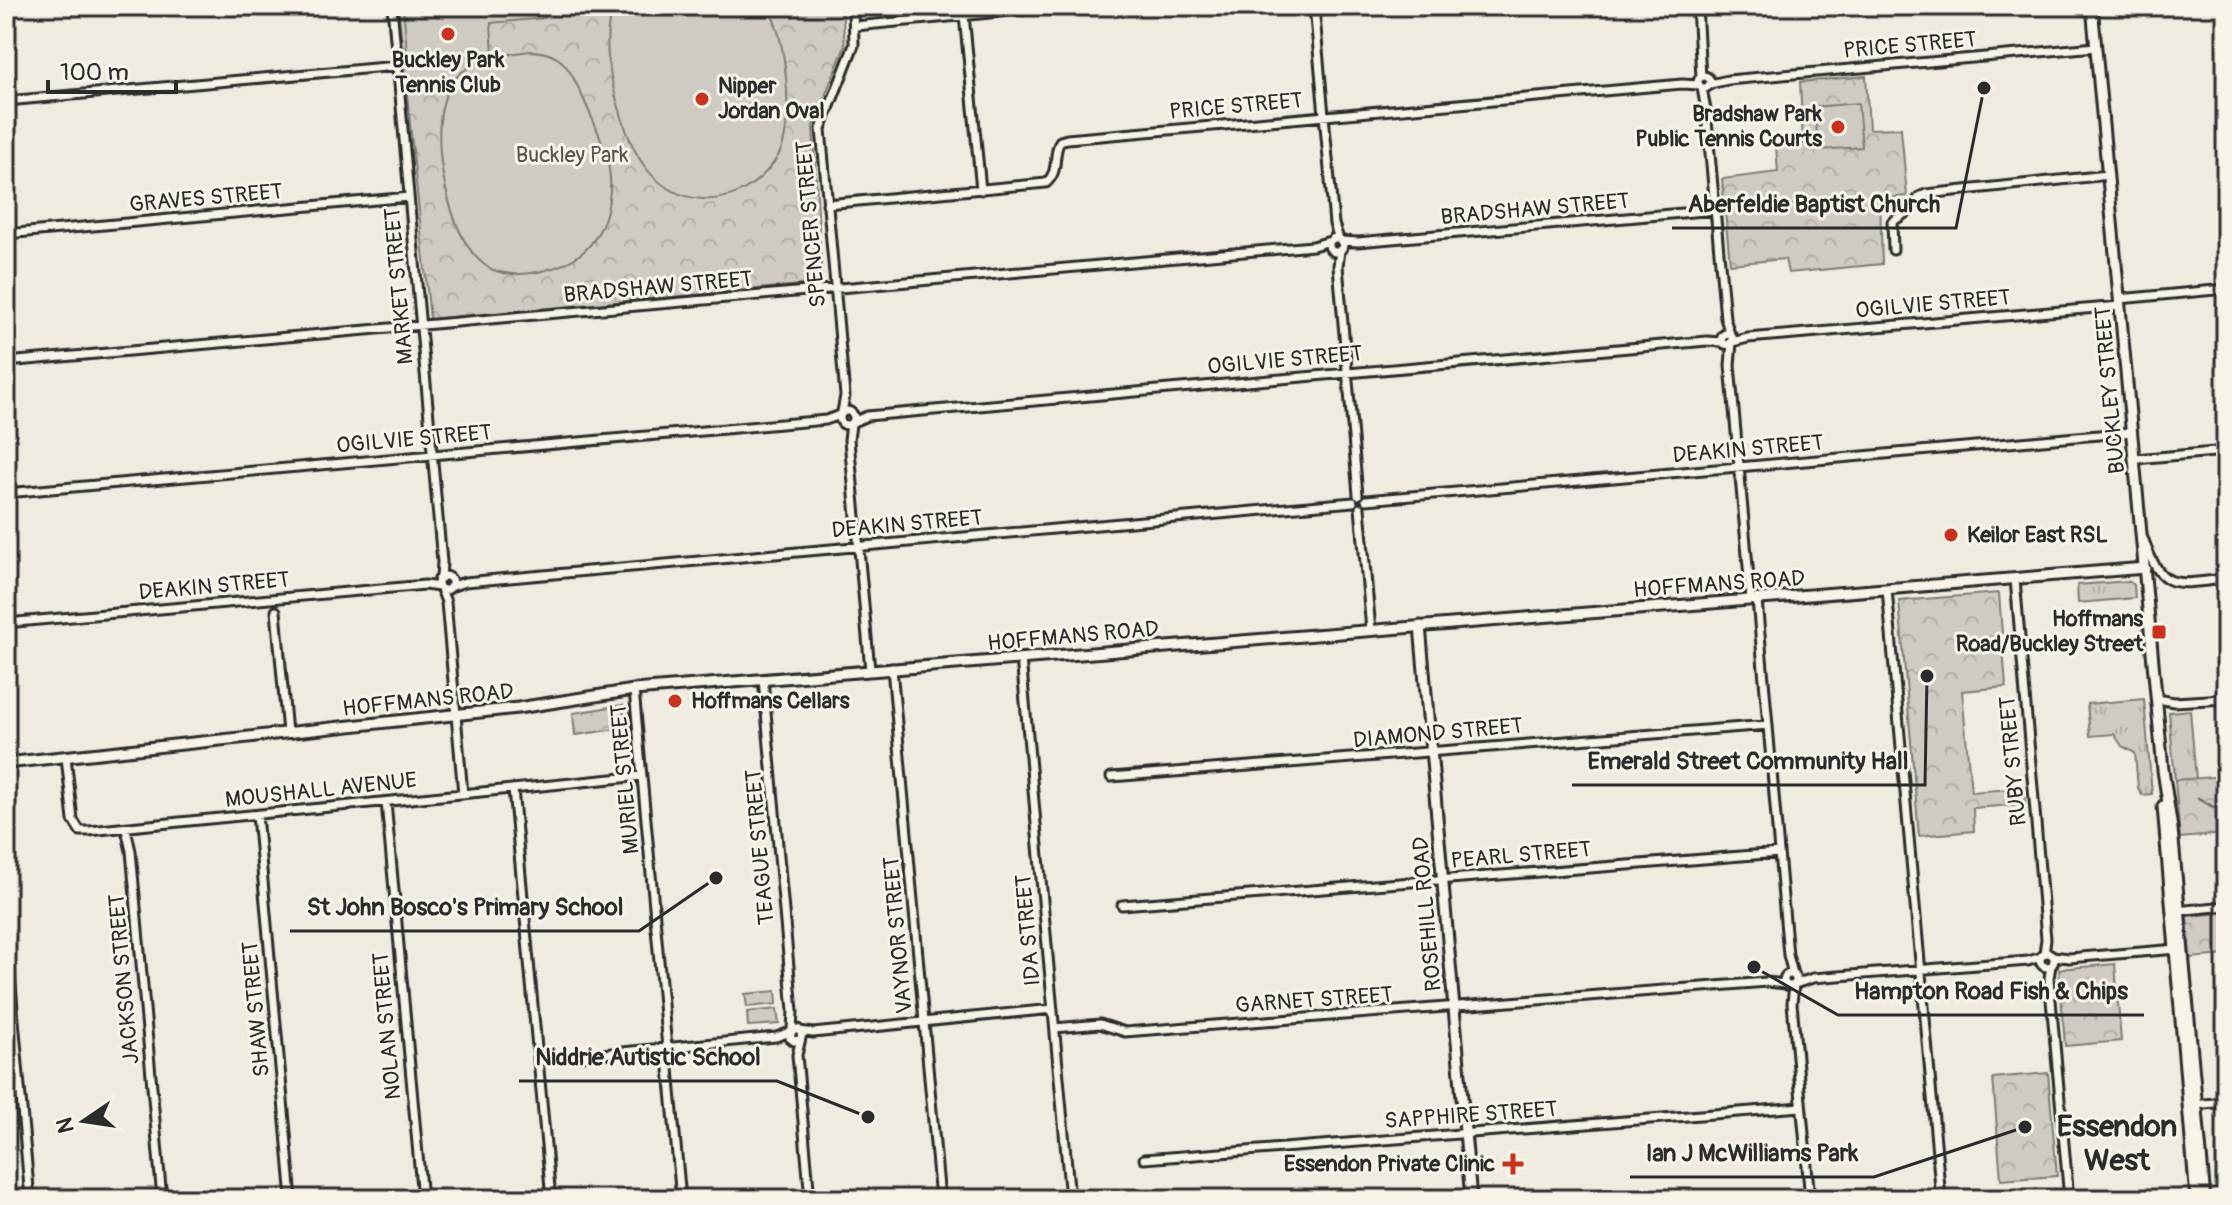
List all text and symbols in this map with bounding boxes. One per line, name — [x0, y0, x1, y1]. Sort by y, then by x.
marker: Buckley Park Tennis Club — [439, 25, 457, 43]
street label: PRICE STREET — [1842, 25, 1978, 65]
scale bar — [48, 44, 176, 94]
place label: Buckley Park Tennis Club — [392, 46, 505, 99]
text: 100 m — [60, 58, 129, 87]
place label: Nipper Jordan Oval — [718, 72, 825, 125]
street label: PRICE STREET — [1168, 86, 1304, 126]
marker: Nipper Jordan Oval — [693, 90, 711, 108]
place label: Bradshaw Park Public Tennis Courts — [1635, 100, 1823, 153]
marker: Bradshaw Park Public Tennis Courts — [1829, 118, 1847, 136]
street label: SPENCER STREET — [790, 140, 832, 308]
park label: Buckley Park — [516, 141, 628, 169]
street label: GRAVES STREET — [128, 177, 284, 219]
callout: Aberfeldie Baptist Church — [1672, 180, 1956, 228]
street label: BRADSHAW STREET — [1439, 187, 1631, 231]
text: Aberfeldie Baptist Church — [1688, 190, 1940, 219]
street label: MARKET STREET — [378, 206, 420, 366]
street label: BRADSHAW STREET — [562, 265, 754, 309]
street label: OGILVIE STREET — [1854, 283, 2012, 325]
street label: BUCKLEY STREET — [2089, 305, 2131, 475]
street label: OGILVIE STREET — [1206, 339, 1364, 381]
street label: OGILVIE STREET — [335, 418, 493, 460]
street label: DEAKIN STREET — [1671, 428, 1825, 470]
street label: DEAKIN STREET — [830, 503, 984, 545]
place label: Keilor East RSL — [1967, 521, 2108, 549]
marker: Keilor East RSL — [1942, 526, 1960, 544]
street label: HOFFMANS ROAD — [1632, 564, 1806, 604]
street label: DEAKIN STREET — [137, 565, 291, 607]
place label: Hoffmans Road/Buckley Street — [1956, 605, 2144, 658]
street label: HOFFMANS ROAD — [986, 615, 1160, 657]
marker: Hoffmans Road/Buckley Street — [2150, 623, 2168, 641]
street label: HOFFMANS ROAD — [341, 677, 515, 723]
place label: Hoffmans Cellars — [691, 687, 850, 715]
marker: Hoffmans Cellars — [666, 692, 684, 710]
street label: RUBY STREET — [1993, 695, 2033, 827]
street label: MURIEL STREET — [604, 703, 646, 855]
street label: DIAMOND STREET — [1352, 712, 1524, 754]
callout: Emerald Street Community Hall — [1572, 737, 1925, 785]
text: Emerald Street Community Hall — [1588, 747, 1908, 776]
street label: MOUSHALL AVENUE — [224, 766, 418, 814]
street label: TEAGUE STREET — [739, 768, 781, 926]
street label: ROSEHILL ROAD — [1406, 835, 1448, 993]
street label: PEARL STREET — [1450, 835, 1592, 875]
street label: VAYNOR STREET — [877, 855, 919, 1015]
street label: IDA STREET — [1009, 873, 1047, 987]
callout: St John Bosco's Primary School — [290, 883, 639, 931]
street label: JACKSON STREET — [103, 893, 145, 1065]
text: St John Bosco's Primary School — [307, 893, 623, 922]
street label: SHAW STREET — [236, 940, 276, 1078]
street label: NOLAN STREET — [367, 951, 407, 1101]
callout: Hampton Road Fish & Chips — [1838, 967, 2144, 1015]
text: Hampton Road Fish & Chips — [1854, 977, 2128, 1006]
street label: GARNET STREET — [1234, 981, 1394, 1019]
callout: Niddrie Autistic School — [519, 1033, 777, 1081]
text: Niddrie Autistic School — [535, 1043, 761, 1072]
north arrow — [44, 1081, 124, 1161]
street label: SAPPHIRE STREET — [1384, 1095, 1558, 1135]
district label: Essendon West — [2057, 1108, 2177, 1179]
text: N — [50, 1115, 81, 1136]
callout: Ian J McWilliams Park — [1630, 1129, 1874, 1177]
text: Ian J McWilliams Park — [1646, 1139, 1859, 1168]
place label: Essendon Private Clinic — [1284, 1150, 1495, 1178]
marker: Essendon Private Clinic — [1502, 1153, 1524, 1175]

